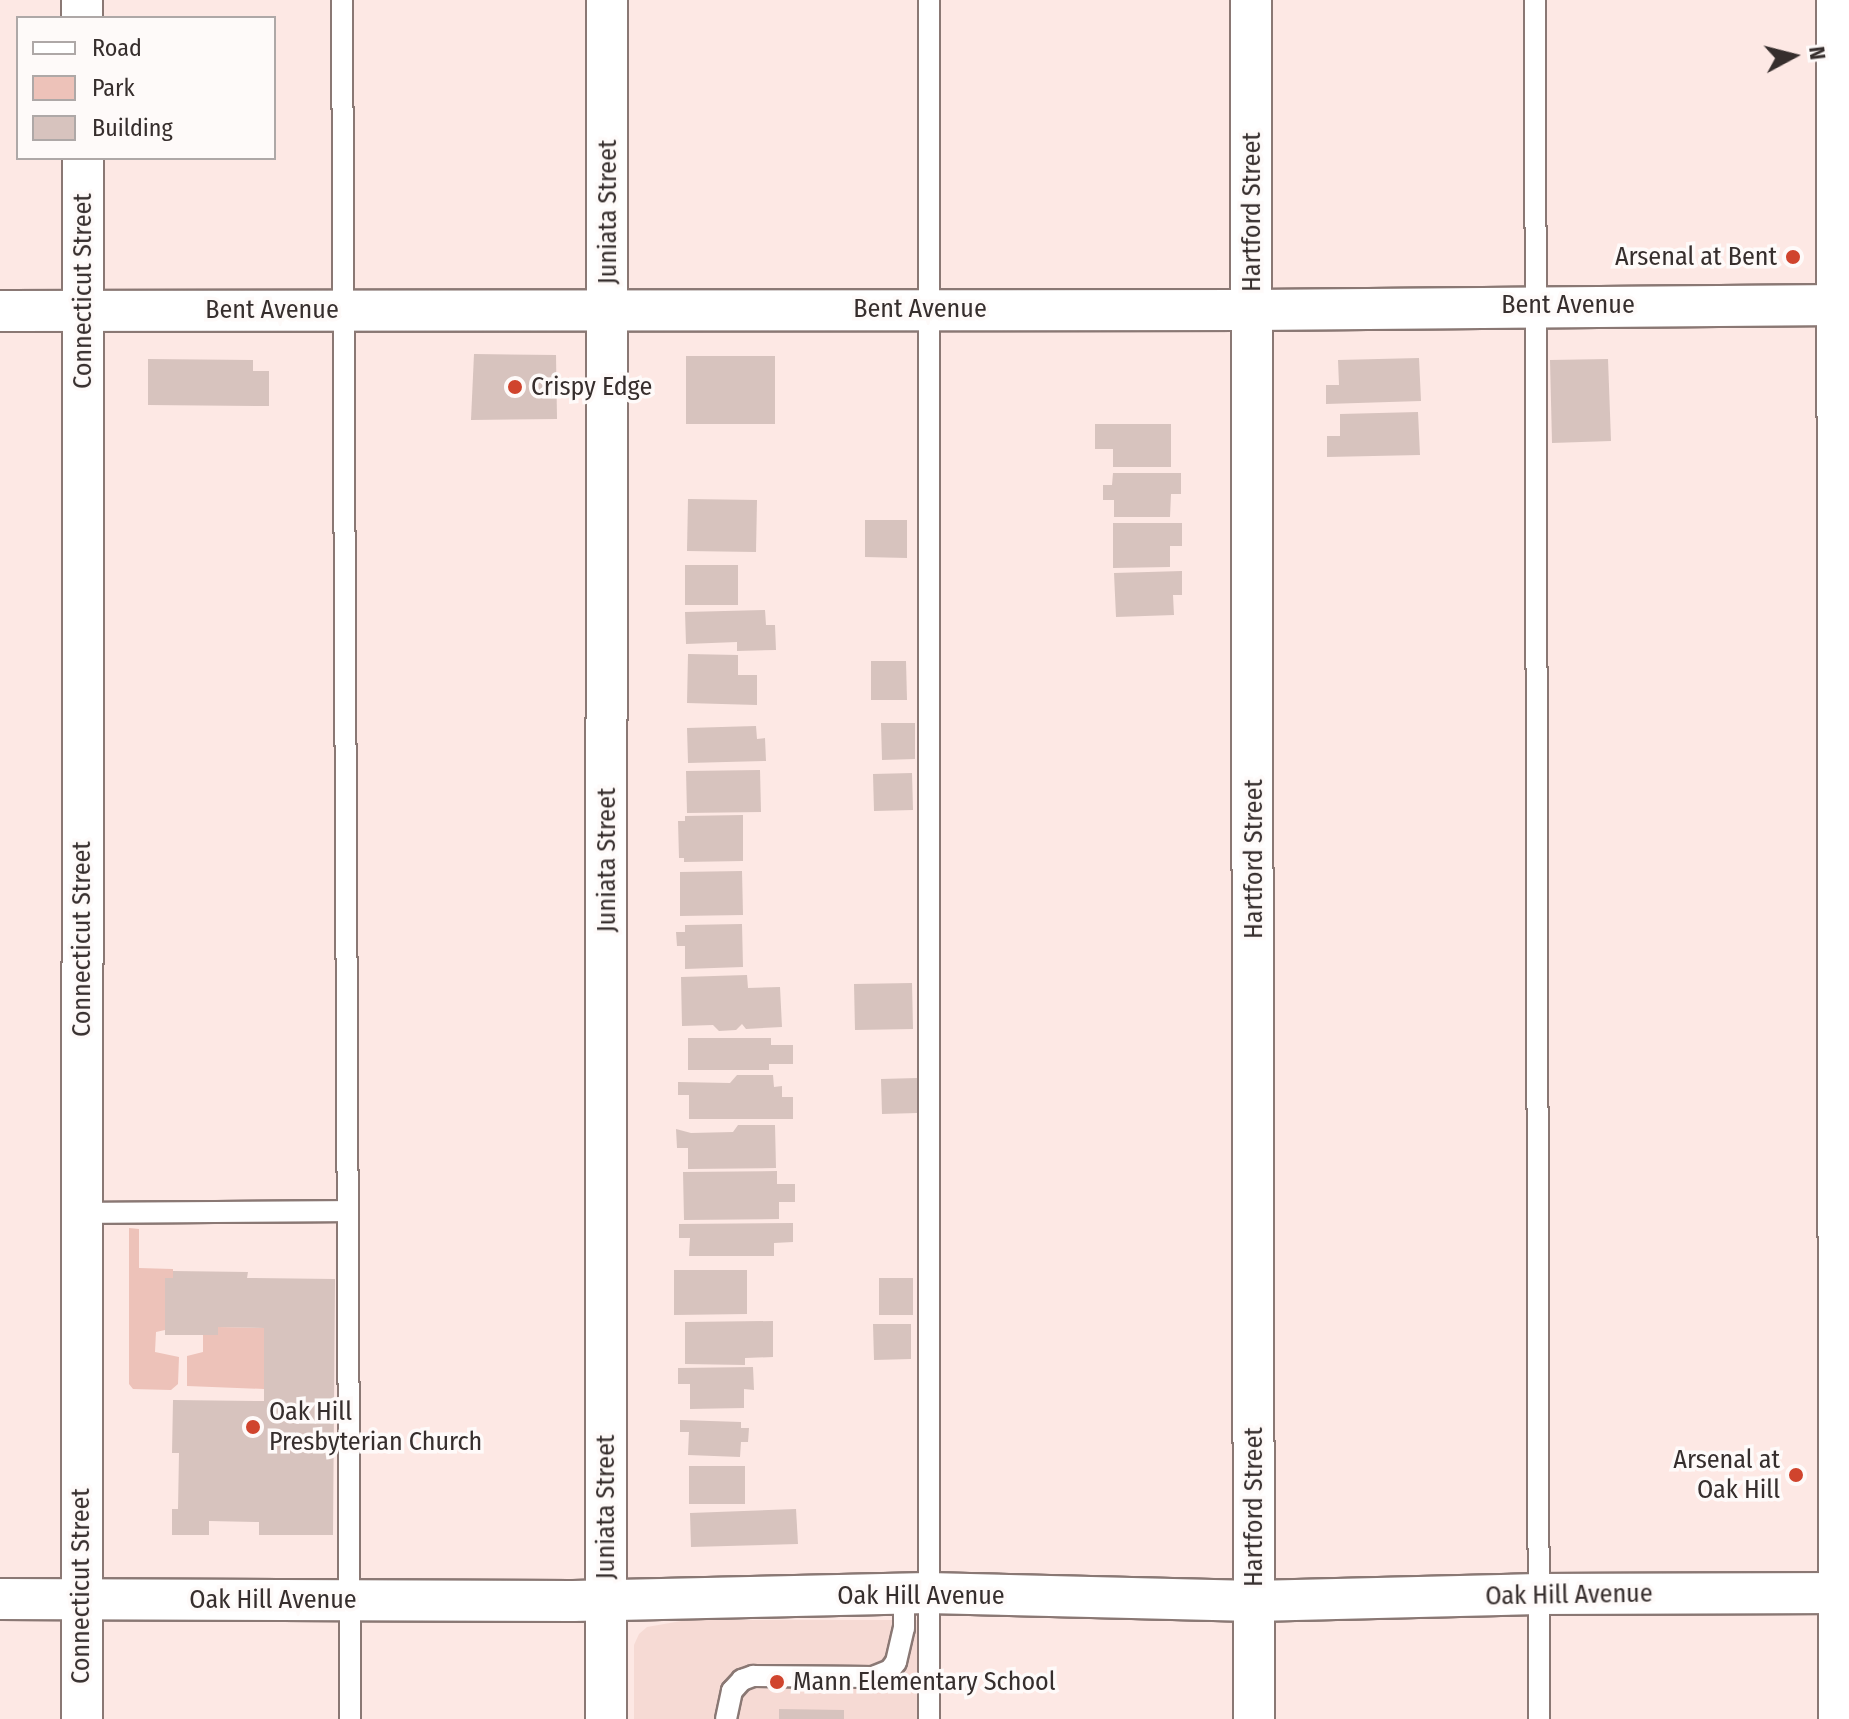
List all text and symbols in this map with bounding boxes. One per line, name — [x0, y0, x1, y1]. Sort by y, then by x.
legend — [16, 16, 276, 160]
north arrow — [1753, 16, 1833, 96]
text: Road — [92, 34, 142, 62]
text: N — [1803, 45, 1832, 61]
text: Park — [92, 74, 135, 102]
text: Building — [92, 114, 173, 142]
street label: Hartford Street — [1236, 132, 1268, 292]
street label: Juniata Street — [592, 140, 624, 284]
street label: Connecticut Street — [67, 193, 99, 389]
place label: Arsenal at Bent — [1615, 241, 1777, 273]
marker: Arsenal at Bent — [1784, 248, 1802, 266]
street label: Bent Avenue — [1501, 289, 1635, 321]
street label: Bent Avenue — [853, 293, 987, 325]
street label: Bent Avenue — [205, 294, 339, 326]
place label: Crispy Edge — [531, 371, 652, 403]
marker: Crispy Edge — [506, 378, 524, 396]
street label: Hartford Street — [1238, 779, 1270, 939]
street label: Juniata Street — [591, 788, 623, 932]
street label: Connecticut Street — [66, 841, 98, 1037]
place label: Oak Hill Presbyterian Church — [269, 1396, 482, 1458]
marker: Oak Hill Presbyterian Church — [244, 1418, 262, 1436]
street label: Hartford Street — [1238, 1427, 1270, 1587]
street label: Juniata Street — [590, 1435, 622, 1579]
place label: Arsenal at Oak Hill — [1673, 1444, 1780, 1506]
marker: Arsenal at Oak Hill — [1787, 1466, 1805, 1484]
street label: Connecticut Street — [65, 1488, 97, 1684]
street label: Oak Hill Avenue — [1485, 1578, 1653, 1612]
street label: Oak Hill Avenue — [837, 1580, 1005, 1612]
street label: Oak Hill Avenue — [189, 1584, 357, 1616]
place label: Mann Elementary School — [793, 1666, 1056, 1698]
marker: Mann Elementary School — [768, 1673, 786, 1691]

